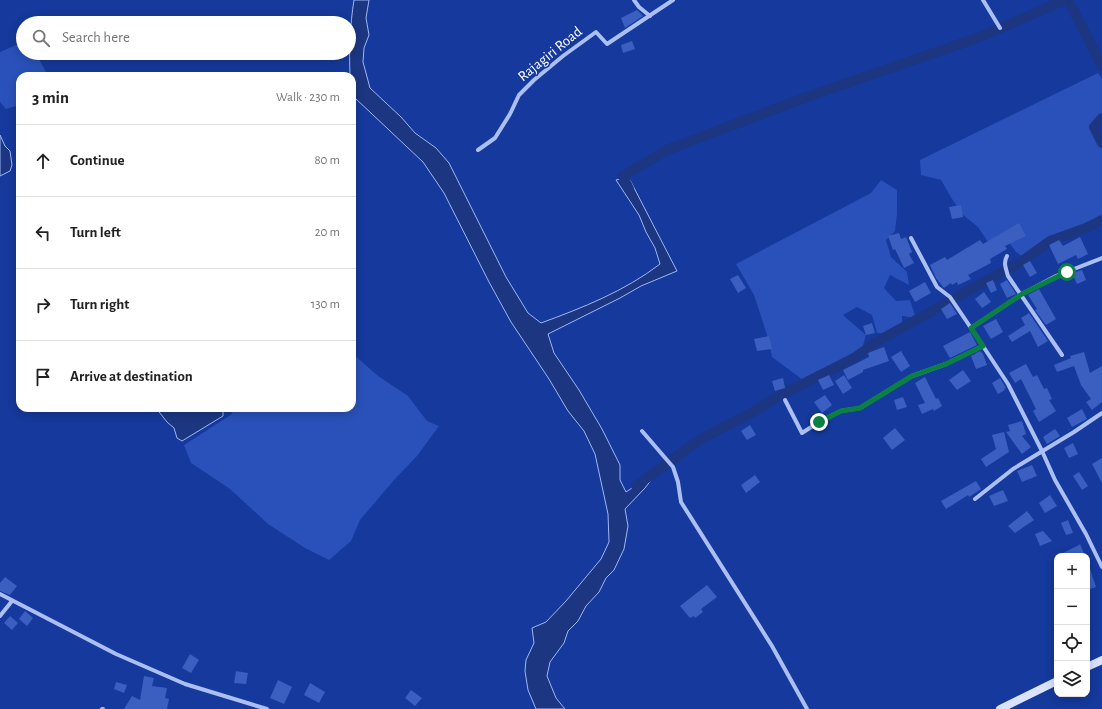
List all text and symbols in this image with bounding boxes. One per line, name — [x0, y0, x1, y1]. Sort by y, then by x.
search box — [16, 16, 356, 60]
street label: Rajagiri Road — [515, 24, 585, 84]
icon: search — [30, 27, 52, 49]
text: Search here — [62, 30, 130, 45]
text: 3 min — [32, 89, 69, 106]
text: Walk · 230 m — [276, 91, 340, 104]
icon: ahead — [32, 150, 54, 172]
text: Continue — [70, 153, 125, 168]
text: 80 m — [314, 154, 340, 167]
icon: left — [32, 222, 54, 244]
text: Turn left — [70, 225, 121, 240]
text: 20 m — [315, 226, 340, 239]
route start — [1058, 263, 1076, 281]
icon: right — [32, 294, 54, 316]
text: Turn right — [70, 297, 129, 312]
text: 130 m — [311, 298, 340, 311]
icon: arrive — [32, 366, 54, 388]
text: Arrive at destination — [70, 369, 193, 384]
route end — [810, 413, 828, 431]
map controls — [1054, 553, 1090, 697]
button: + — [1054, 553, 1090, 589]
button: − — [1054, 589, 1090, 625]
button: locate — [1054, 625, 1090, 661]
button: layers — [1054, 661, 1090, 697]

